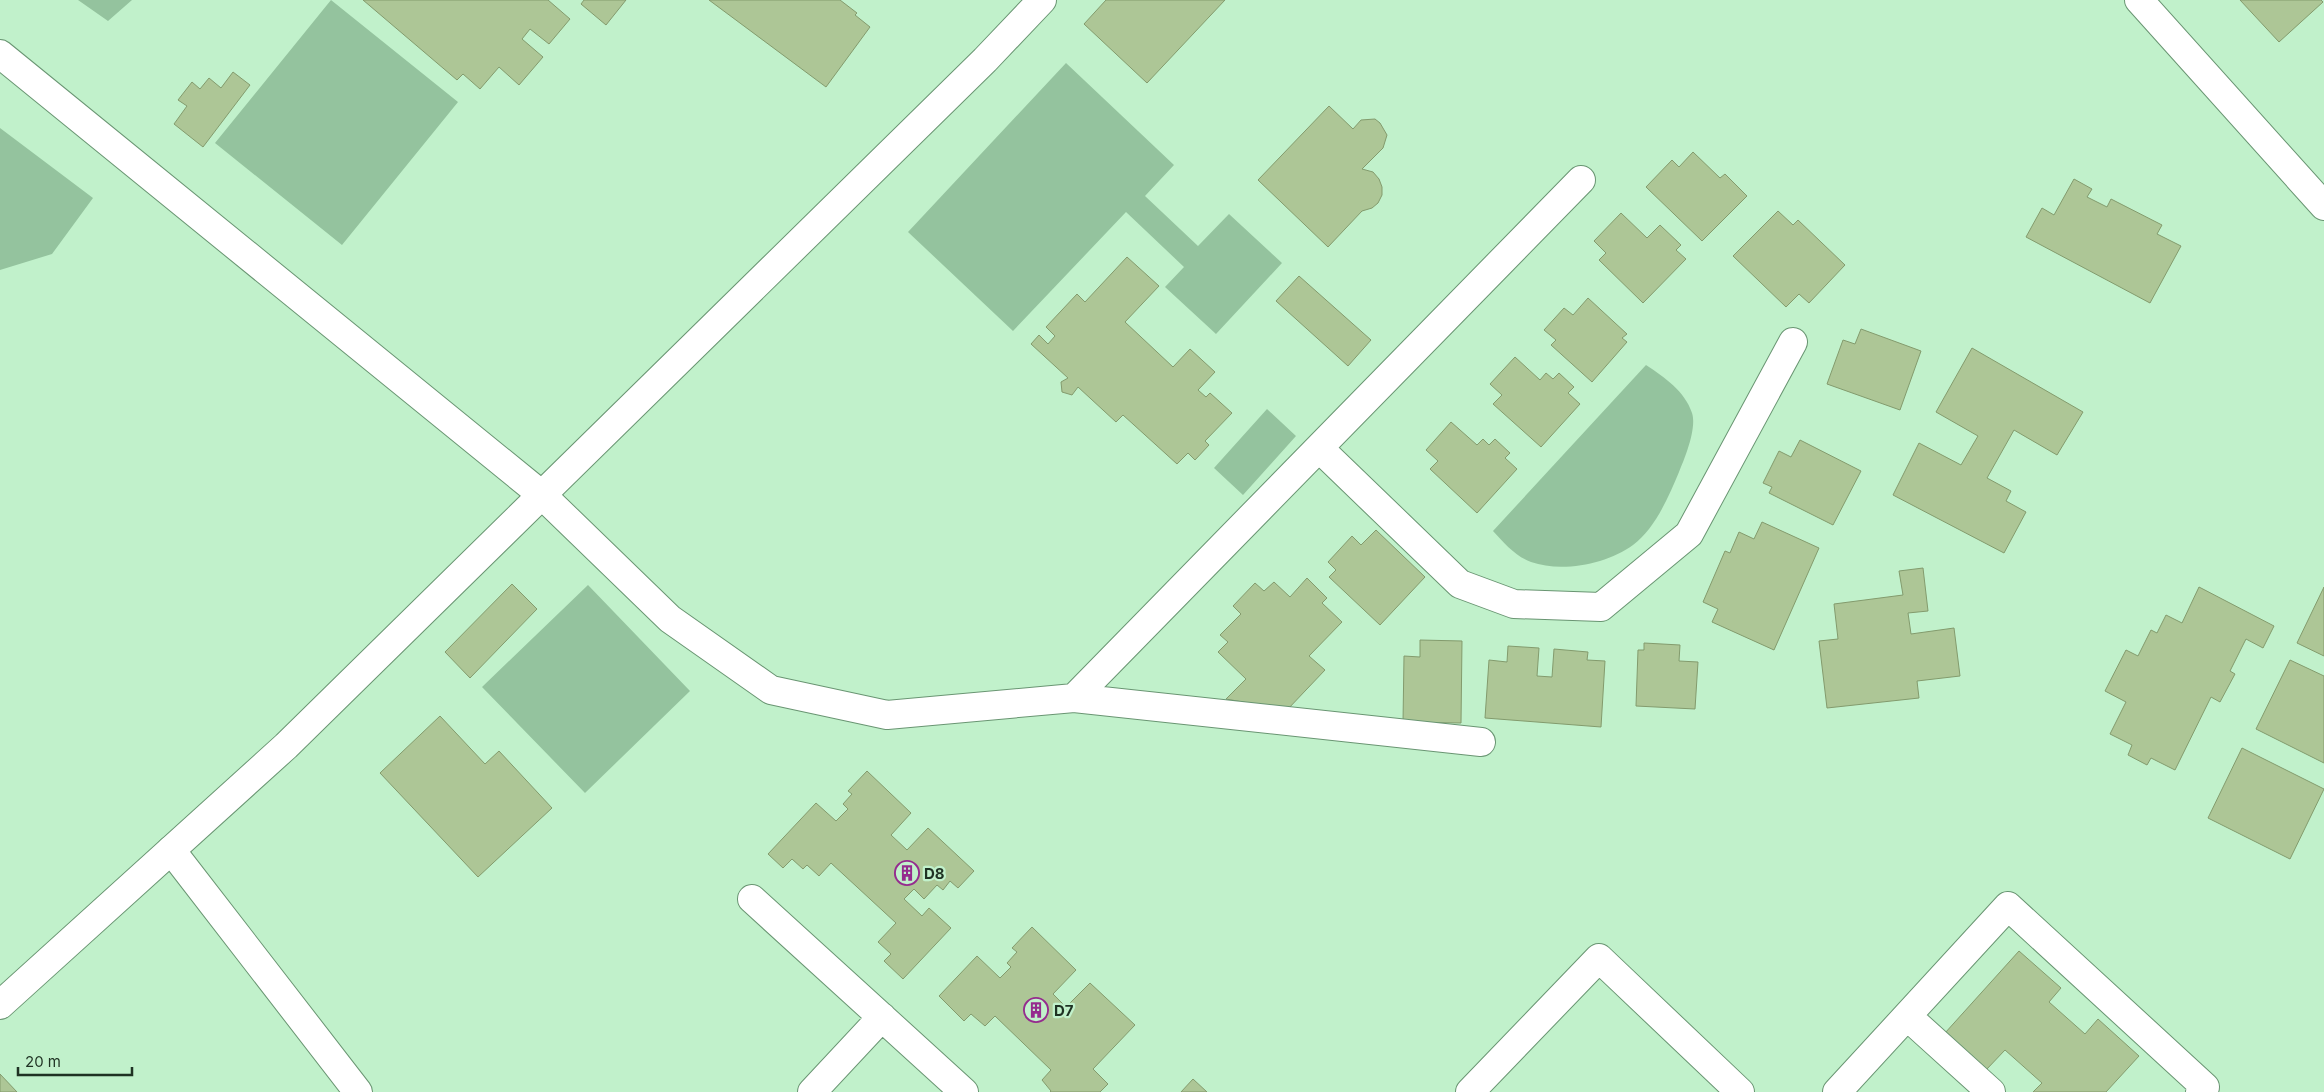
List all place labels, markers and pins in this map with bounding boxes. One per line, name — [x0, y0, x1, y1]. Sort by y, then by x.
building icon: D8 — [894, 860, 920, 886]
place label: D8 — [924, 864, 945, 883]
building icon: D7 — [1023, 997, 1049, 1023]
place label: D7 — [1054, 1001, 1074, 1020]

